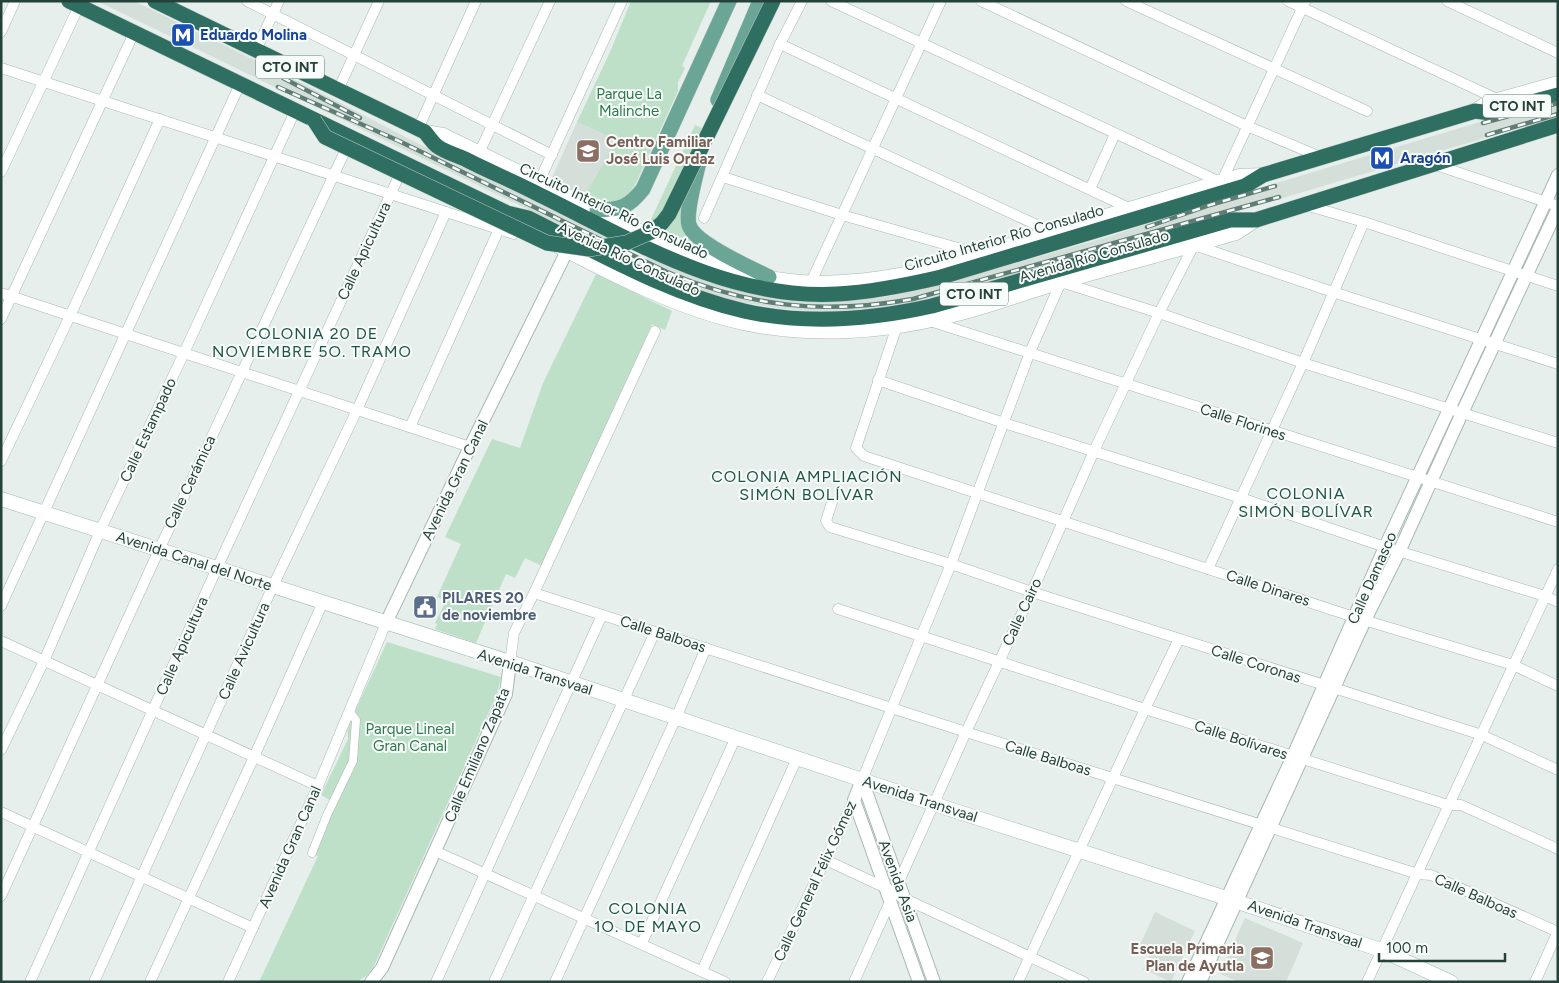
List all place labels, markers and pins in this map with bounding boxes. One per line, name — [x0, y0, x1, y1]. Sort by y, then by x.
metro station icon: Eduardo Molina — [170, 22, 196, 48]
place label: Eduardo Molina — [200, 26, 307, 44]
place label: Centro Familiar José Luis Ordaz — [606, 133, 715, 168]
school or university icon: Centro Familiar José Luis Ordaz — [575, 138, 601, 164]
metro station icon: Aragón — [1369, 145, 1395, 171]
place label: Aragón — [1400, 149, 1451, 167]
place label: PILARES 20 de noviembre — [442, 589, 537, 624]
public building icon: PILARES 20 de noviembre — [412, 594, 438, 620]
place label: Escuela Primaria Plan de Ayutla — [1131, 940, 1244, 975]
school or university icon: Escuela Primaria Plan de Ayutla — [1249, 945, 1275, 971]

